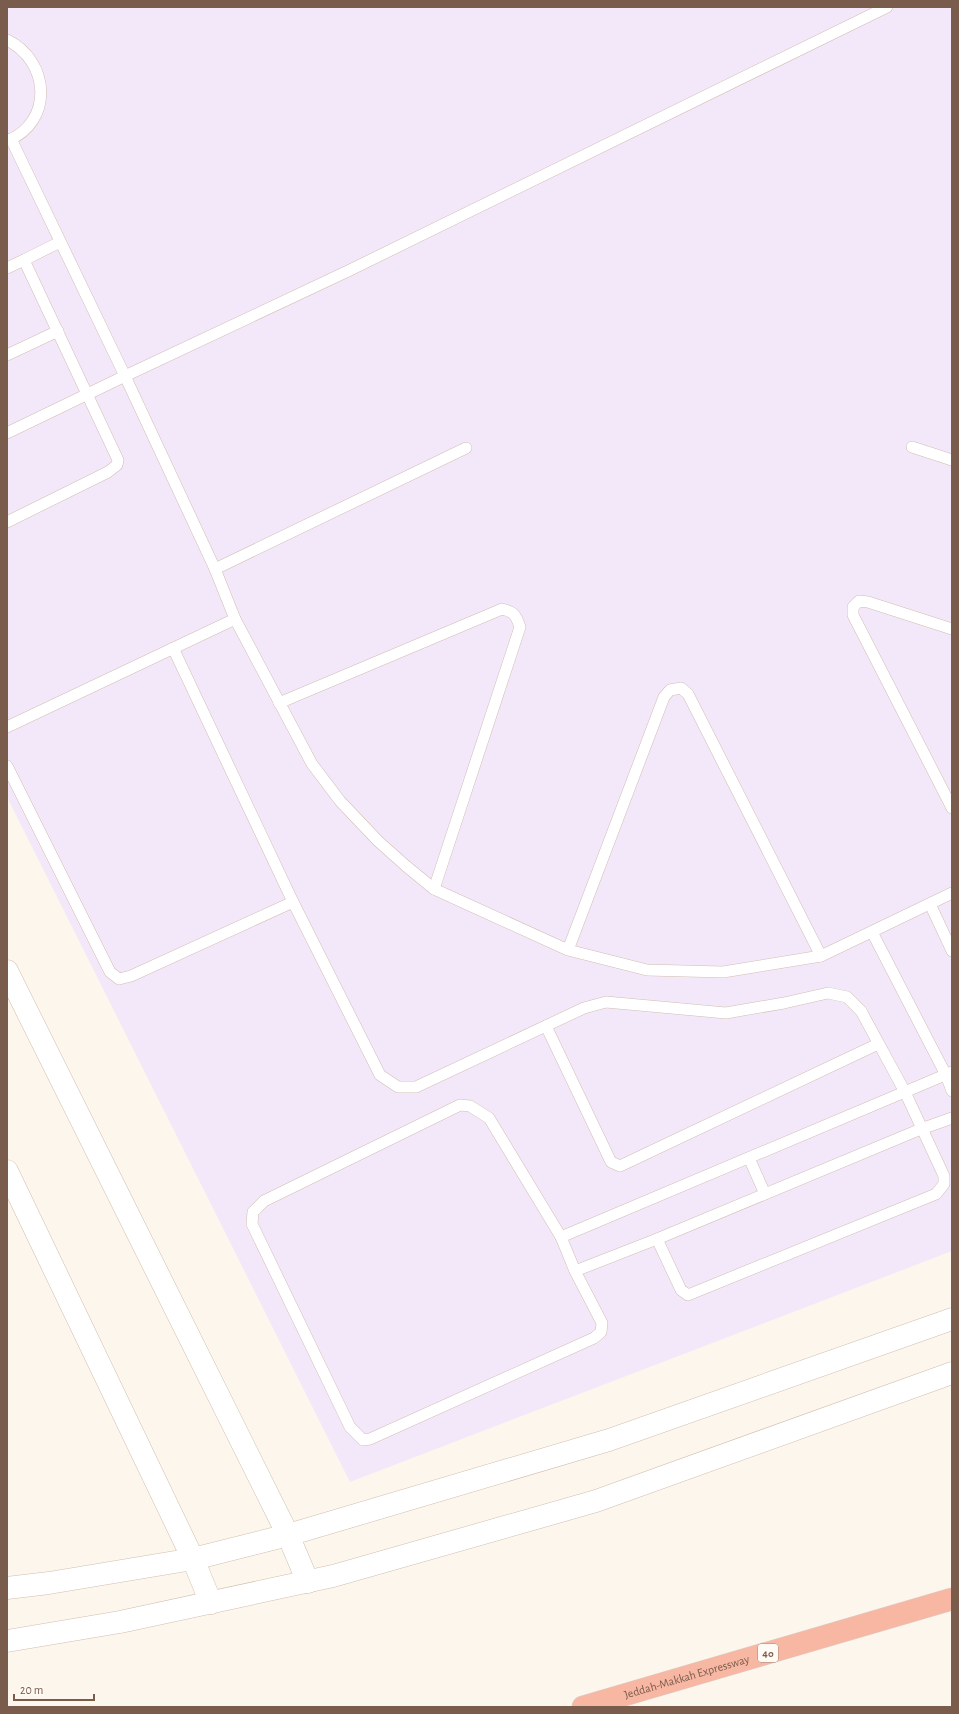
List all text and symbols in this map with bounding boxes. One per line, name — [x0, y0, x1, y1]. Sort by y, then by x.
road number: 40 — [758, 1644, 778, 1662]
street label: Jeddah-Makkah Expressway — [623, 1653, 751, 1701]
scale bar — [14, 1676, 94, 1702]
text: 20 m — [20, 1684, 43, 1696]

